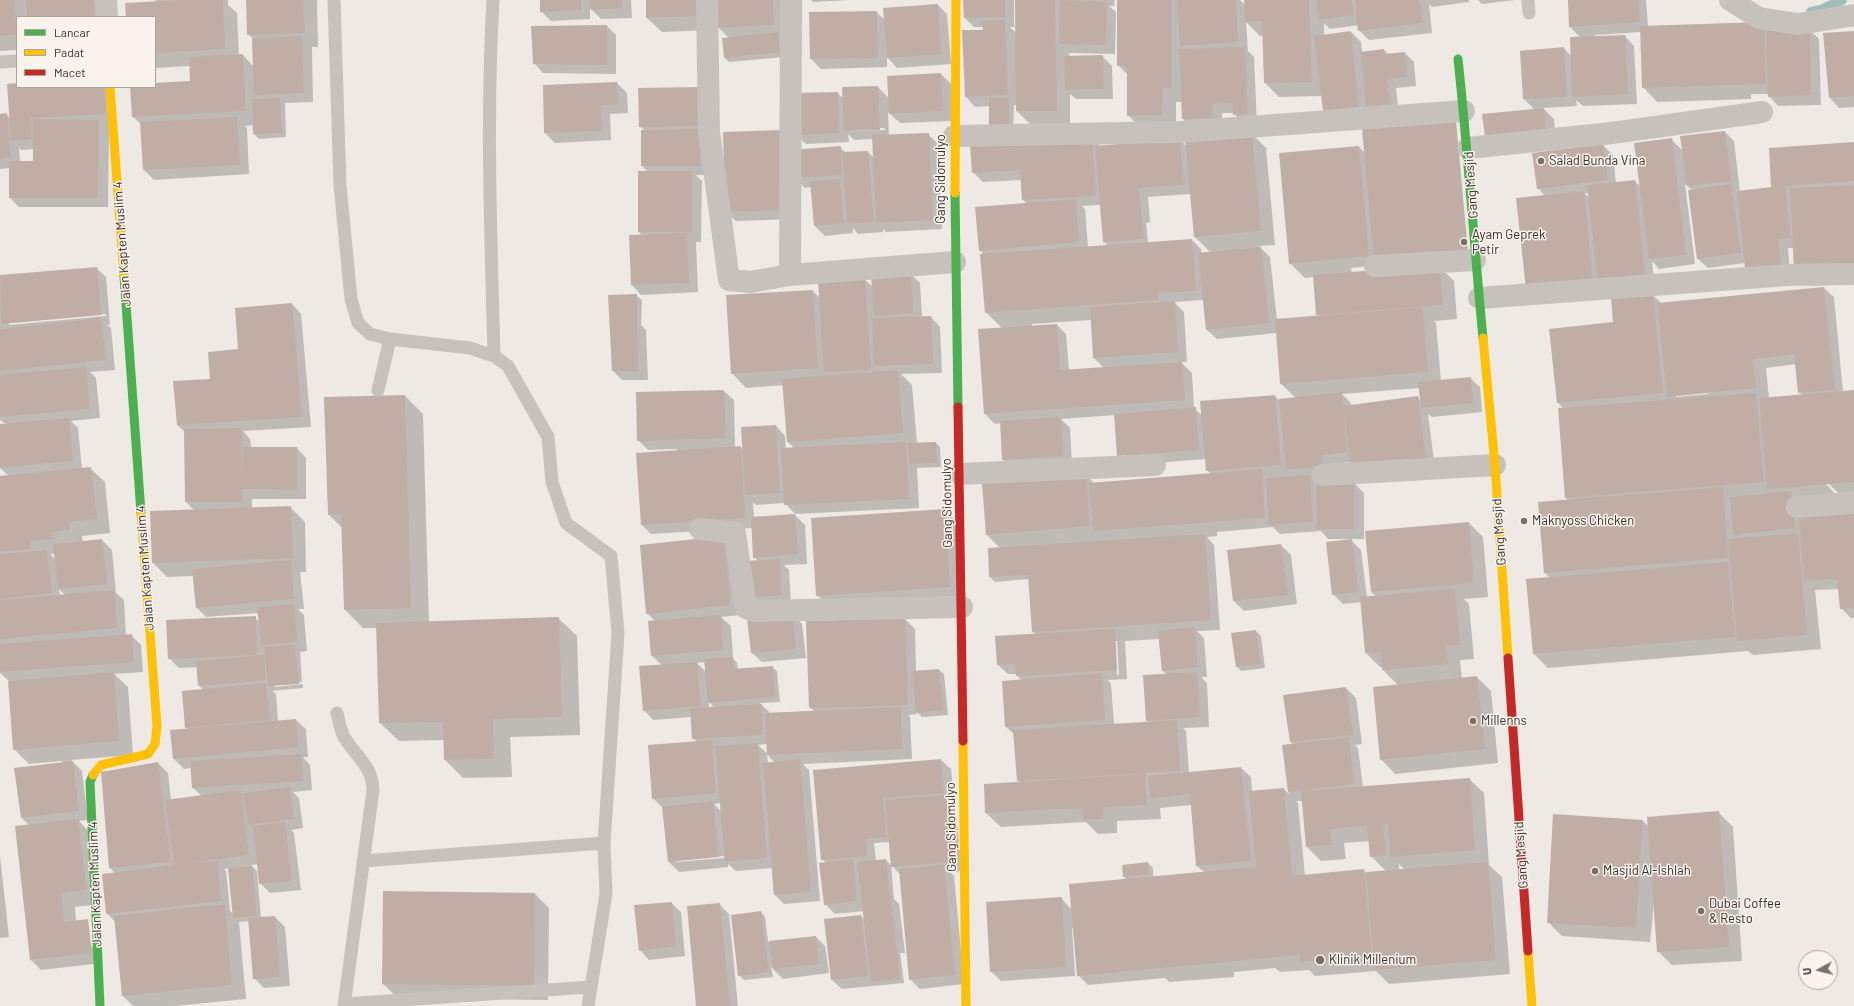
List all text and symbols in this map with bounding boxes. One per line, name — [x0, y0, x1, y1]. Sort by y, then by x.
legend — [16, 16, 156, 88]
text: Lancar — [54, 25, 90, 39]
text: Padat — [54, 45, 84, 59]
text: Macet — [54, 65, 86, 79]
street label: Gang Sidomulyo — [933, 134, 949, 224]
street label: Gang Mesjid — [1461, 151, 1481, 219]
place label: Salad Bunda Vina — [1549, 153, 1645, 169]
marker: Salad Bunda Vina — [1536, 156, 1546, 166]
street label: Jalan Kapten Muslim 4 — [110, 181, 134, 307]
place label: Ayam Geprek Petir — [1472, 227, 1546, 258]
marker: Ayam Geprek Petir — [1459, 237, 1469, 247]
street label: Gang Sidomulyo — [938, 458, 956, 548]
street label: Gang Mesjid — [1489, 498, 1509, 566]
street label: Jalan Kapten Muslim 4 — [133, 505, 157, 631]
place label: Maknyoss Chicken — [1532, 513, 1634, 529]
marker: Maknyoss Chicken — [1519, 516, 1529, 526]
place label: Millenns — [1481, 713, 1527, 729]
marker: Millenns — [1468, 716, 1478, 726]
street label: Gang Sidomulyo — [942, 782, 960, 872]
street label: Jalan Kapten Muslim 4 — [85, 821, 105, 947]
street label: Gang Mesjid — [1511, 821, 1531, 889]
place label: Masjid Al-Ishlah — [1603, 863, 1691, 879]
marker: Masjid Al-Ishlah — [1590, 866, 1600, 876]
place label: Dubai Coffee & Resto — [1709, 896, 1781, 927]
marker: Dubai Coffee & Resto — [1696, 906, 1706, 916]
north arrow — [1798, 950, 1838, 990]
place label: Klinik Millenium — [1329, 952, 1416, 968]
marker: Klinik Millenium — [1314, 954, 1326, 966]
text: U — [1800, 967, 1813, 976]

